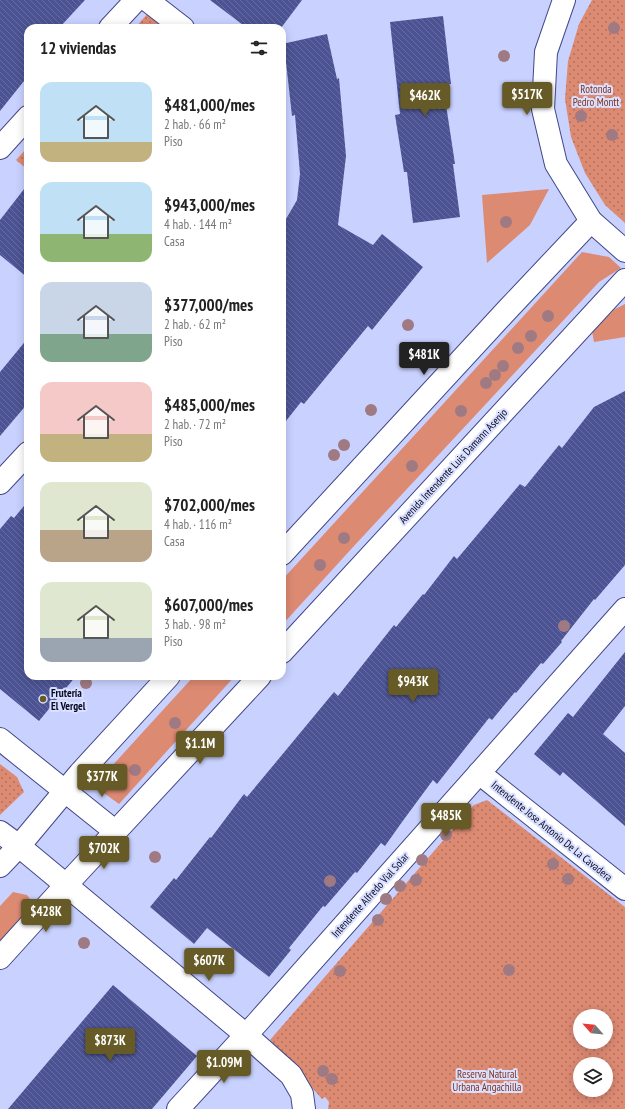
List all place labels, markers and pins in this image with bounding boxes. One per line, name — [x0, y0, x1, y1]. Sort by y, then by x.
pin: $517K — [499, 82, 555, 116]
pin: $462K — [397, 83, 453, 117]
pin: $481K — [396, 342, 452, 376]
pin: $943K — [385, 669, 441, 703]
place label: Frutería El Vergel — [51, 686, 86, 713]
marker: Frutería El Vergel — [38, 694, 48, 704]
pin: $1.1M — [172, 731, 228, 765]
pin: $377K — [74, 764, 130, 798]
pin: $485K — [418, 803, 474, 837]
pin: $702K — [76, 836, 132, 870]
pin: $428K — [18, 899, 74, 933]
pin: $607K — [181, 948, 237, 982]
pin: $873K — [82, 1028, 138, 1062]
pin: $1.09M — [191, 1050, 257, 1084]

